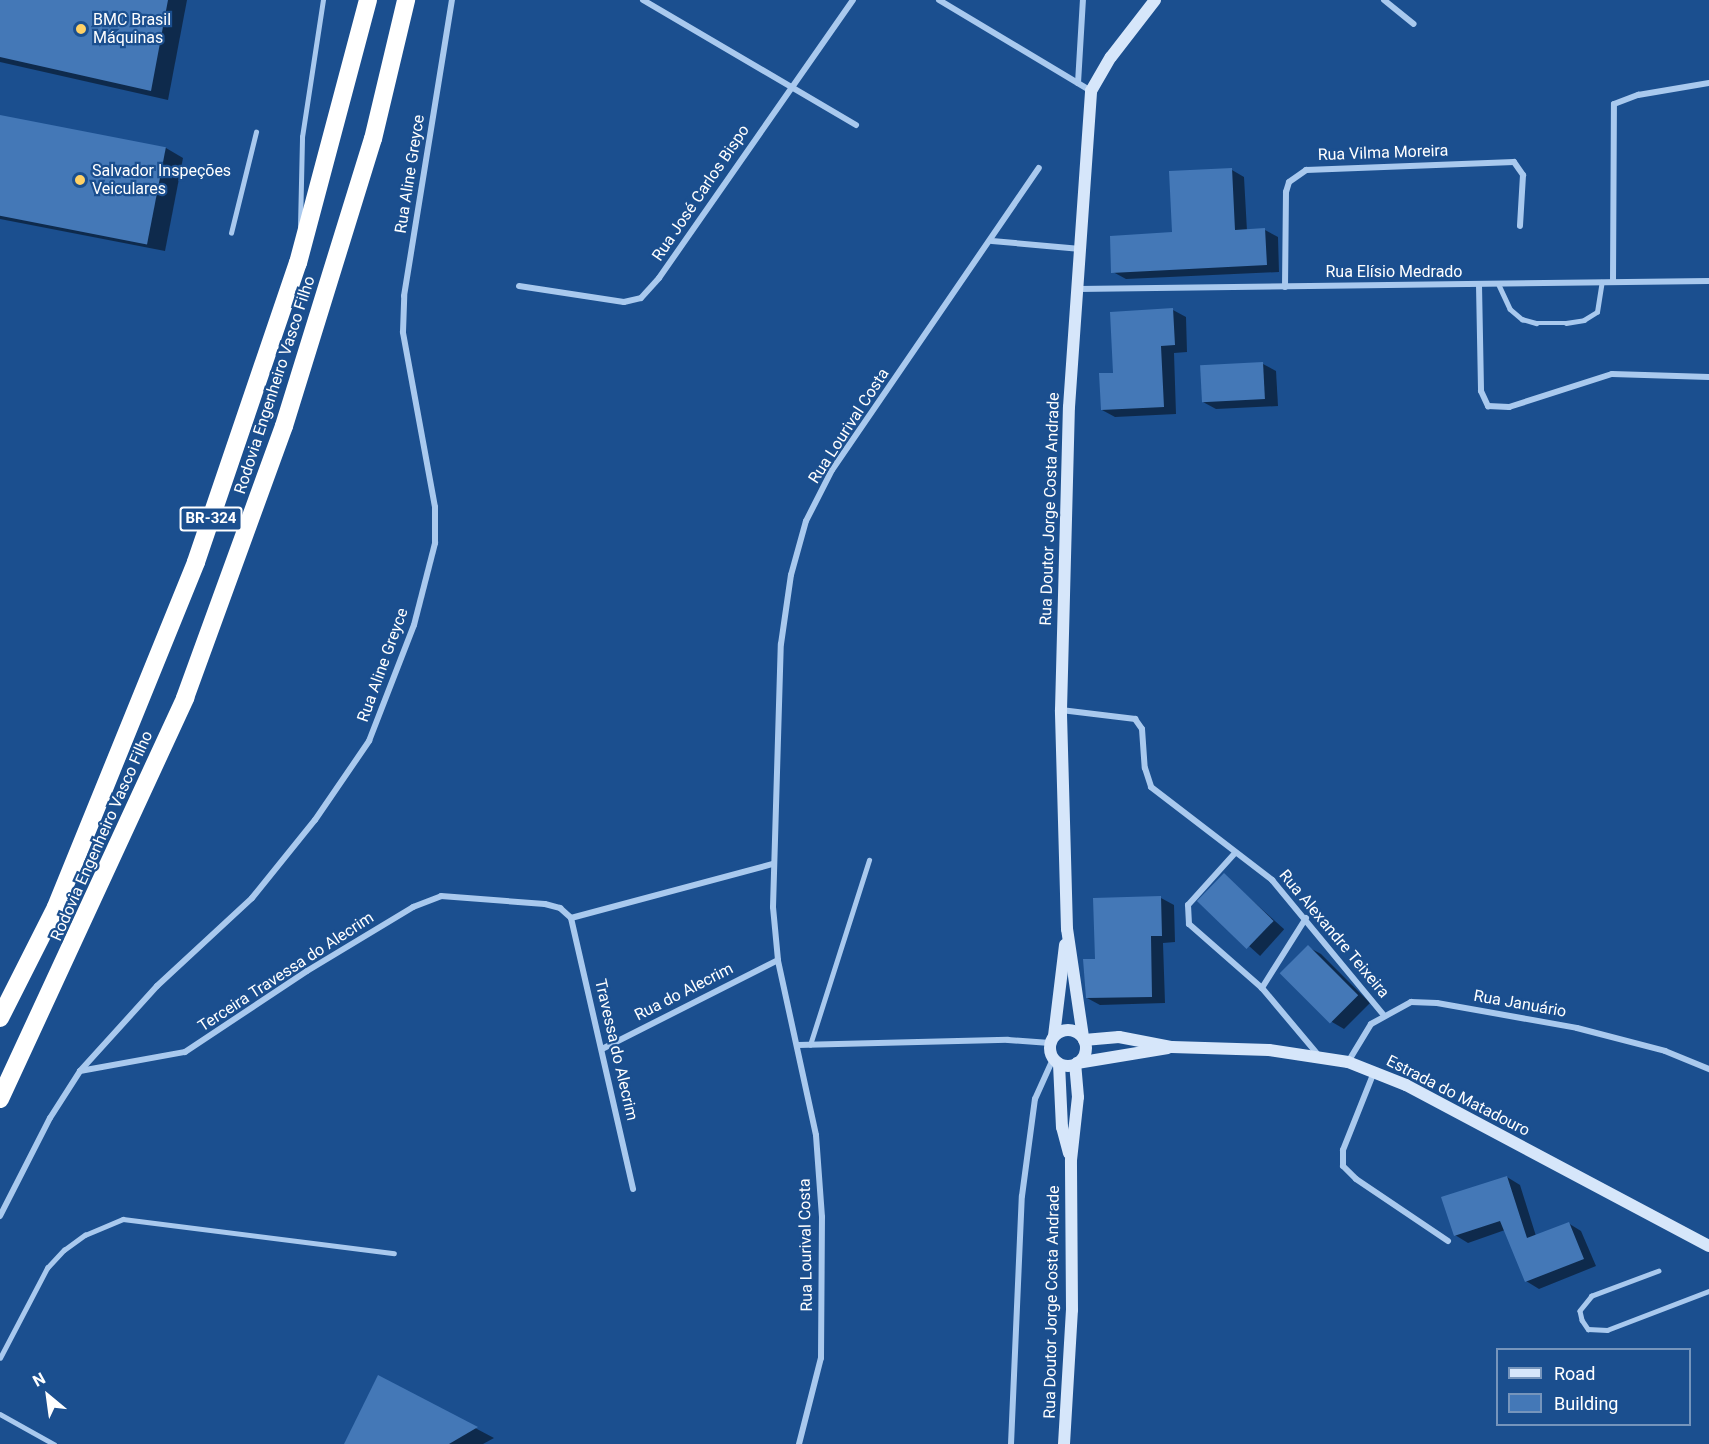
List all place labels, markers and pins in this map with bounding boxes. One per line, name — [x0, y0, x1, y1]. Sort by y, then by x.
place label: BMC Brasil Máquinas — [93, 10, 171, 48]
marker: BMC Brasil Máquinas — [74, 22, 88, 36]
place label: Salvador Inspeções Veiculares — [92, 161, 231, 199]
marker: Salvador Inspeções Veiculares — [73, 173, 87, 187]

